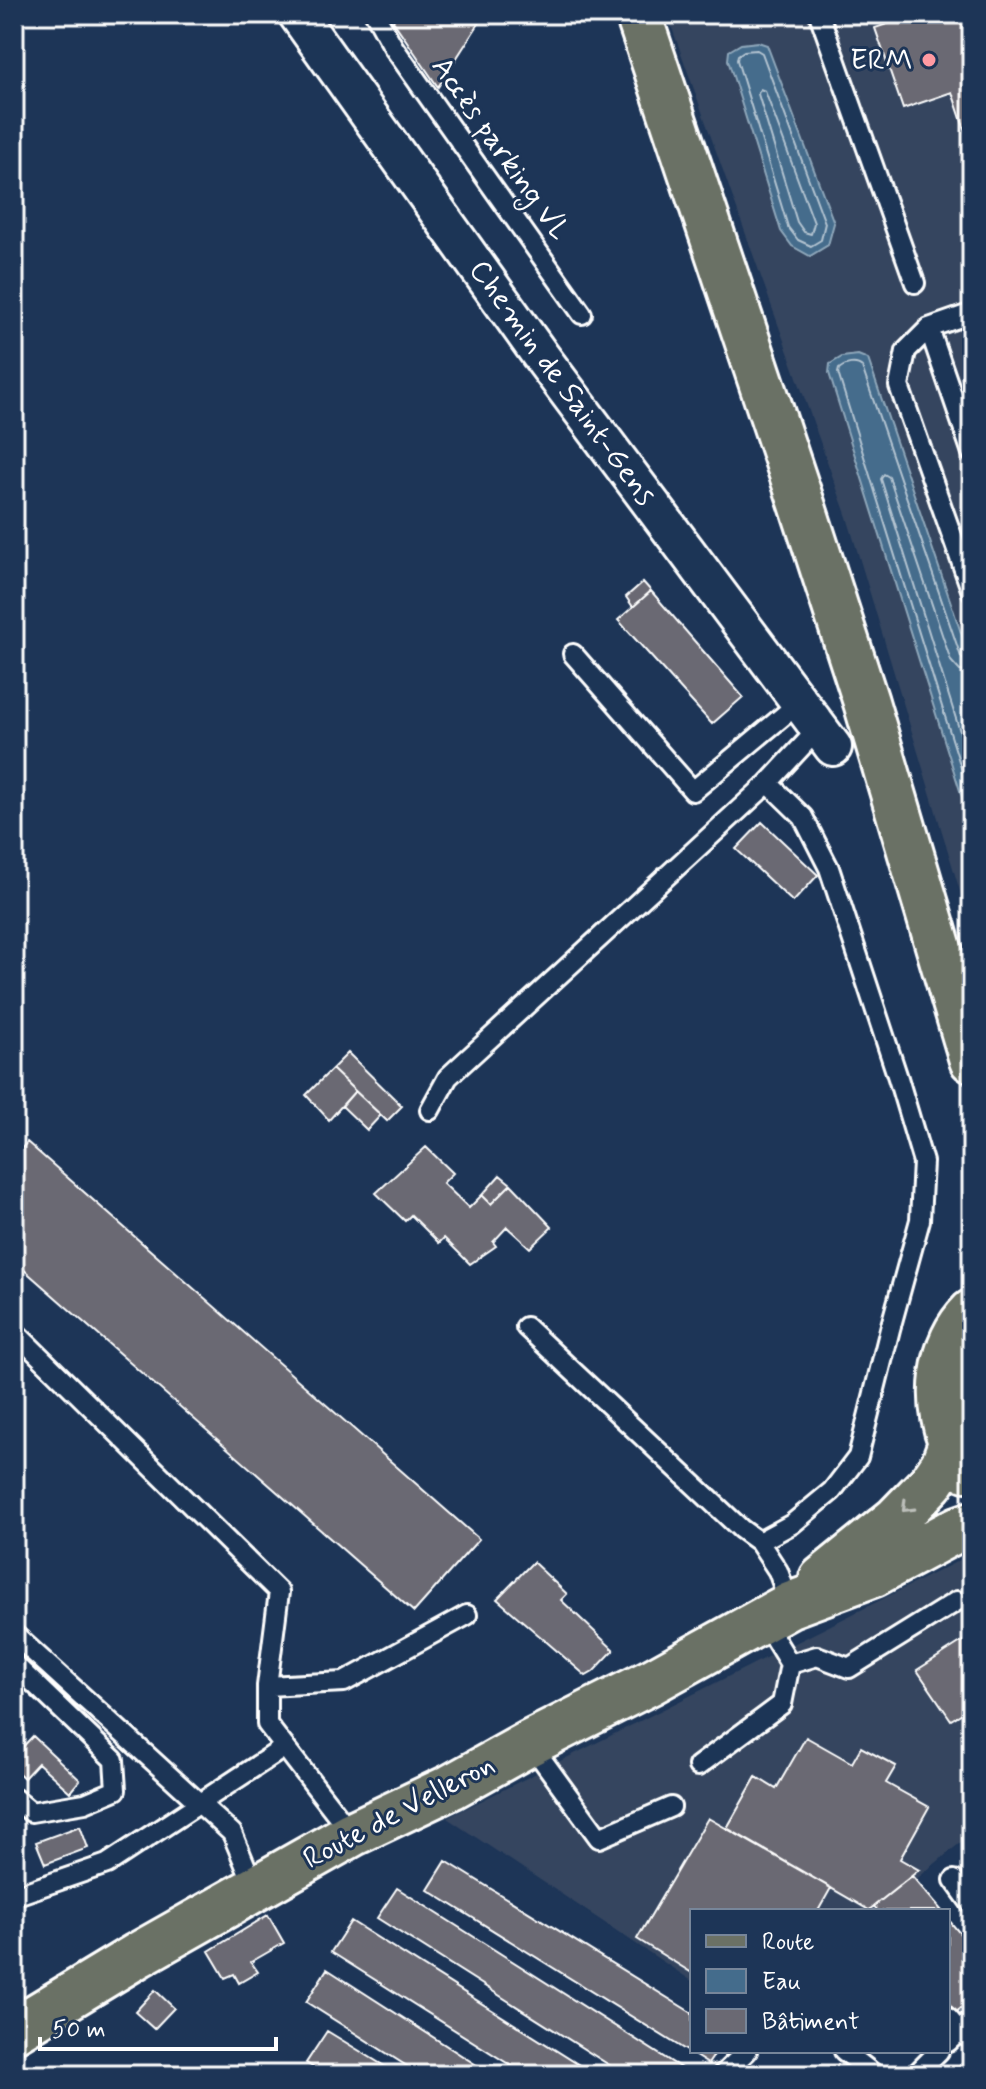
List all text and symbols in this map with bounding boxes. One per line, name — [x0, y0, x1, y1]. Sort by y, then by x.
place label: ERM — [850, 41, 913, 80]
street label: Accès parking VL — [420, 49, 578, 250]
marker: ERM — [920, 51, 938, 69]
street label: Chemin de Saint-Gens — [460, 252, 664, 514]
one-way arrow — [902, 1497, 917, 1512]
street label: Route de Velleron — [296, 1745, 502, 1879]
legend — [690, 1909, 950, 2053]
text: Route — [762, 1927, 814, 1958]
text: Eau — [762, 1967, 801, 1998]
scale bar — [40, 2001, 276, 2051]
text: Bâtiment — [762, 2007, 860, 2038]
text: 50 m — [52, 2015, 106, 2046]

